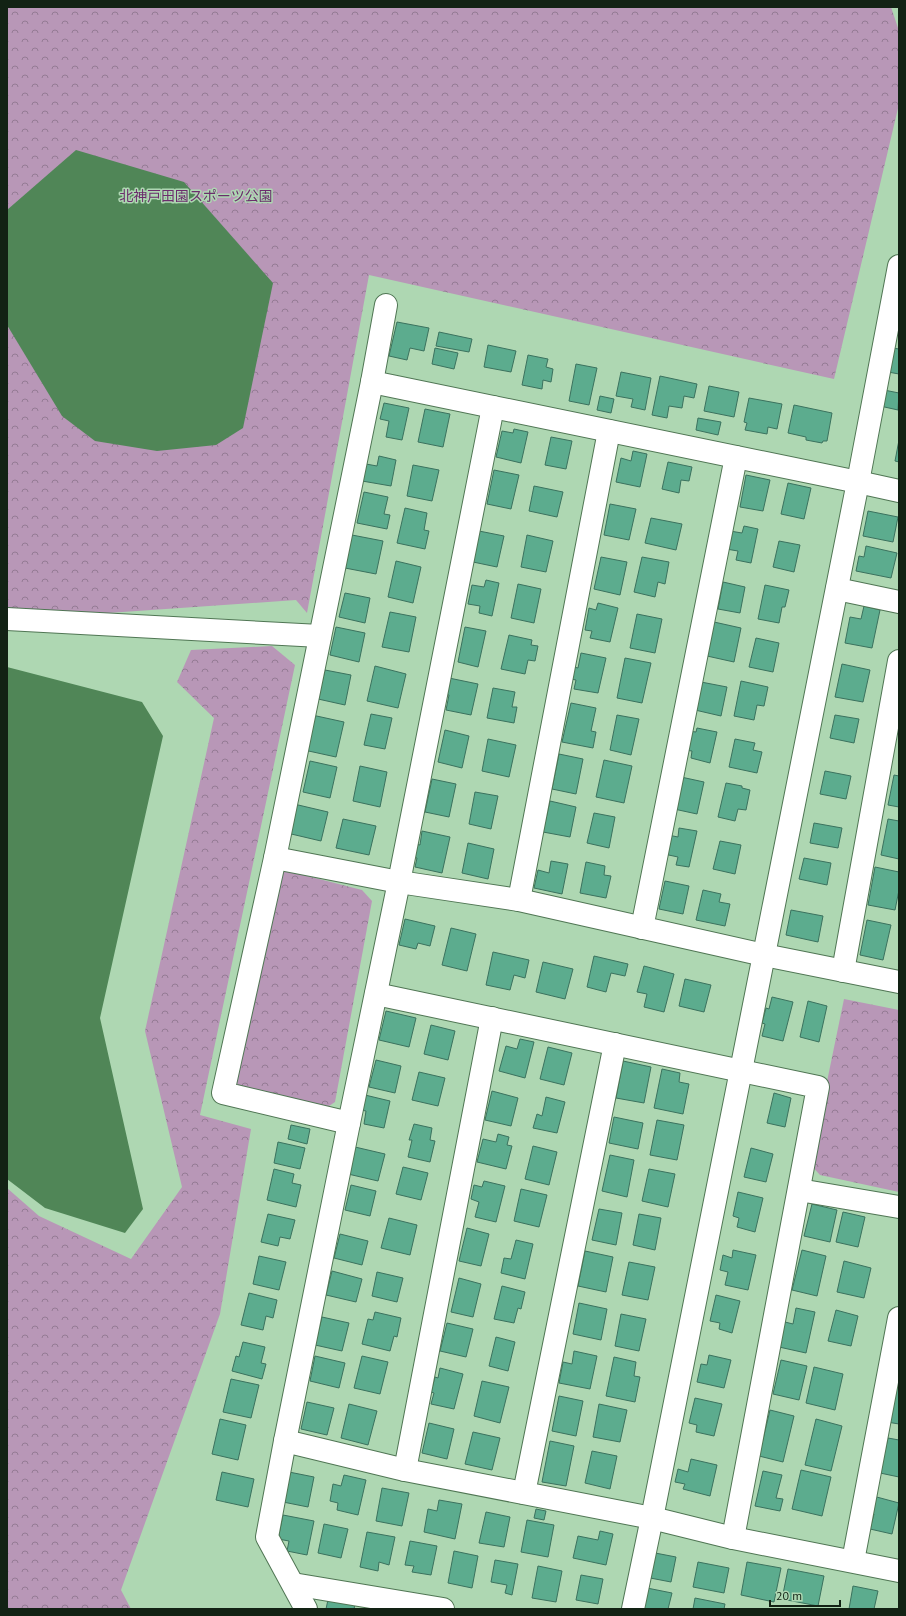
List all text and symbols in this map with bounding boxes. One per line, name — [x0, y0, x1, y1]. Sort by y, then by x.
park label: 北神戸田園スポーツ公園 — [119, 187, 273, 205]
scale bar — [770, 1582, 840, 1608]
text: 20 m — [776, 1588, 802, 1603]

